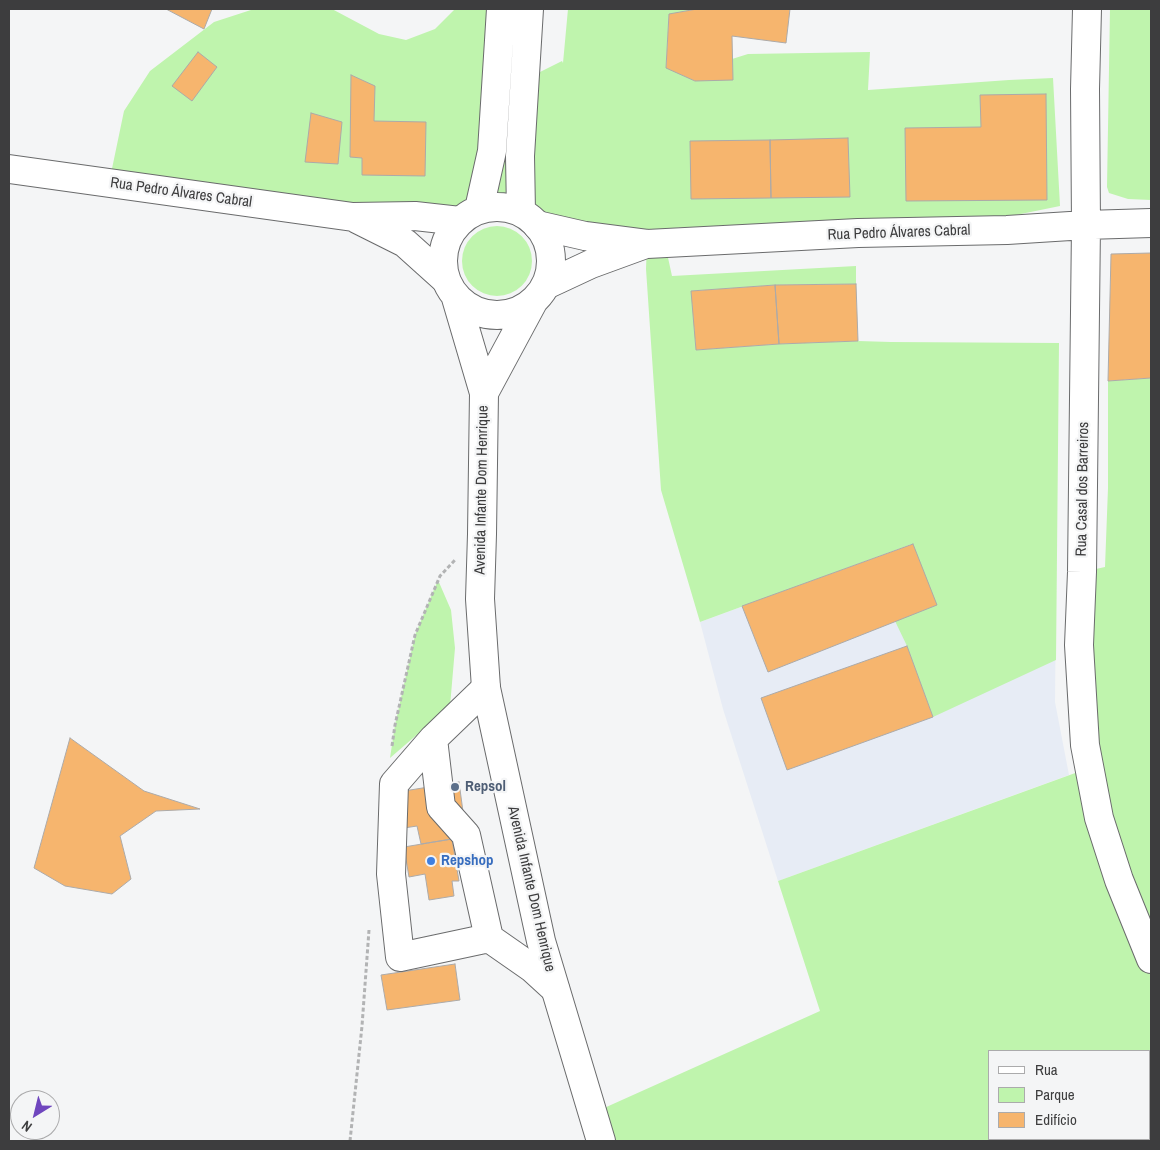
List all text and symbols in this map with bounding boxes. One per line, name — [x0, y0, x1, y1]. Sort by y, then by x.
street label: Rua Pedro Álvares Cabral — [109, 174, 253, 212]
street label: Rua Pedro Álvares Cabral — [827, 222, 971, 244]
street label: Avenida Infante Dom Henrique — [472, 405, 492, 575]
street label: Rua Casal dos Barreiros — [1073, 422, 1093, 556]
place label: Repsol — [465, 778, 506, 796]
marker: Repsol — [449, 781, 461, 793]
street label: Avenida Infante Dom Henrique — [503, 804, 559, 974]
place label: Repshop — [441, 852, 494, 870]
marker: Repshop — [425, 855, 437, 867]
legend — [988, 1050, 1150, 1140]
text: Rua — [1035, 1059, 1058, 1080]
text: Parque — [1035, 1084, 1075, 1105]
north arrow — [10, 1090, 60, 1140]
text: Edifício — [1035, 1109, 1077, 1130]
text: N — [18, 1117, 35, 1136]

